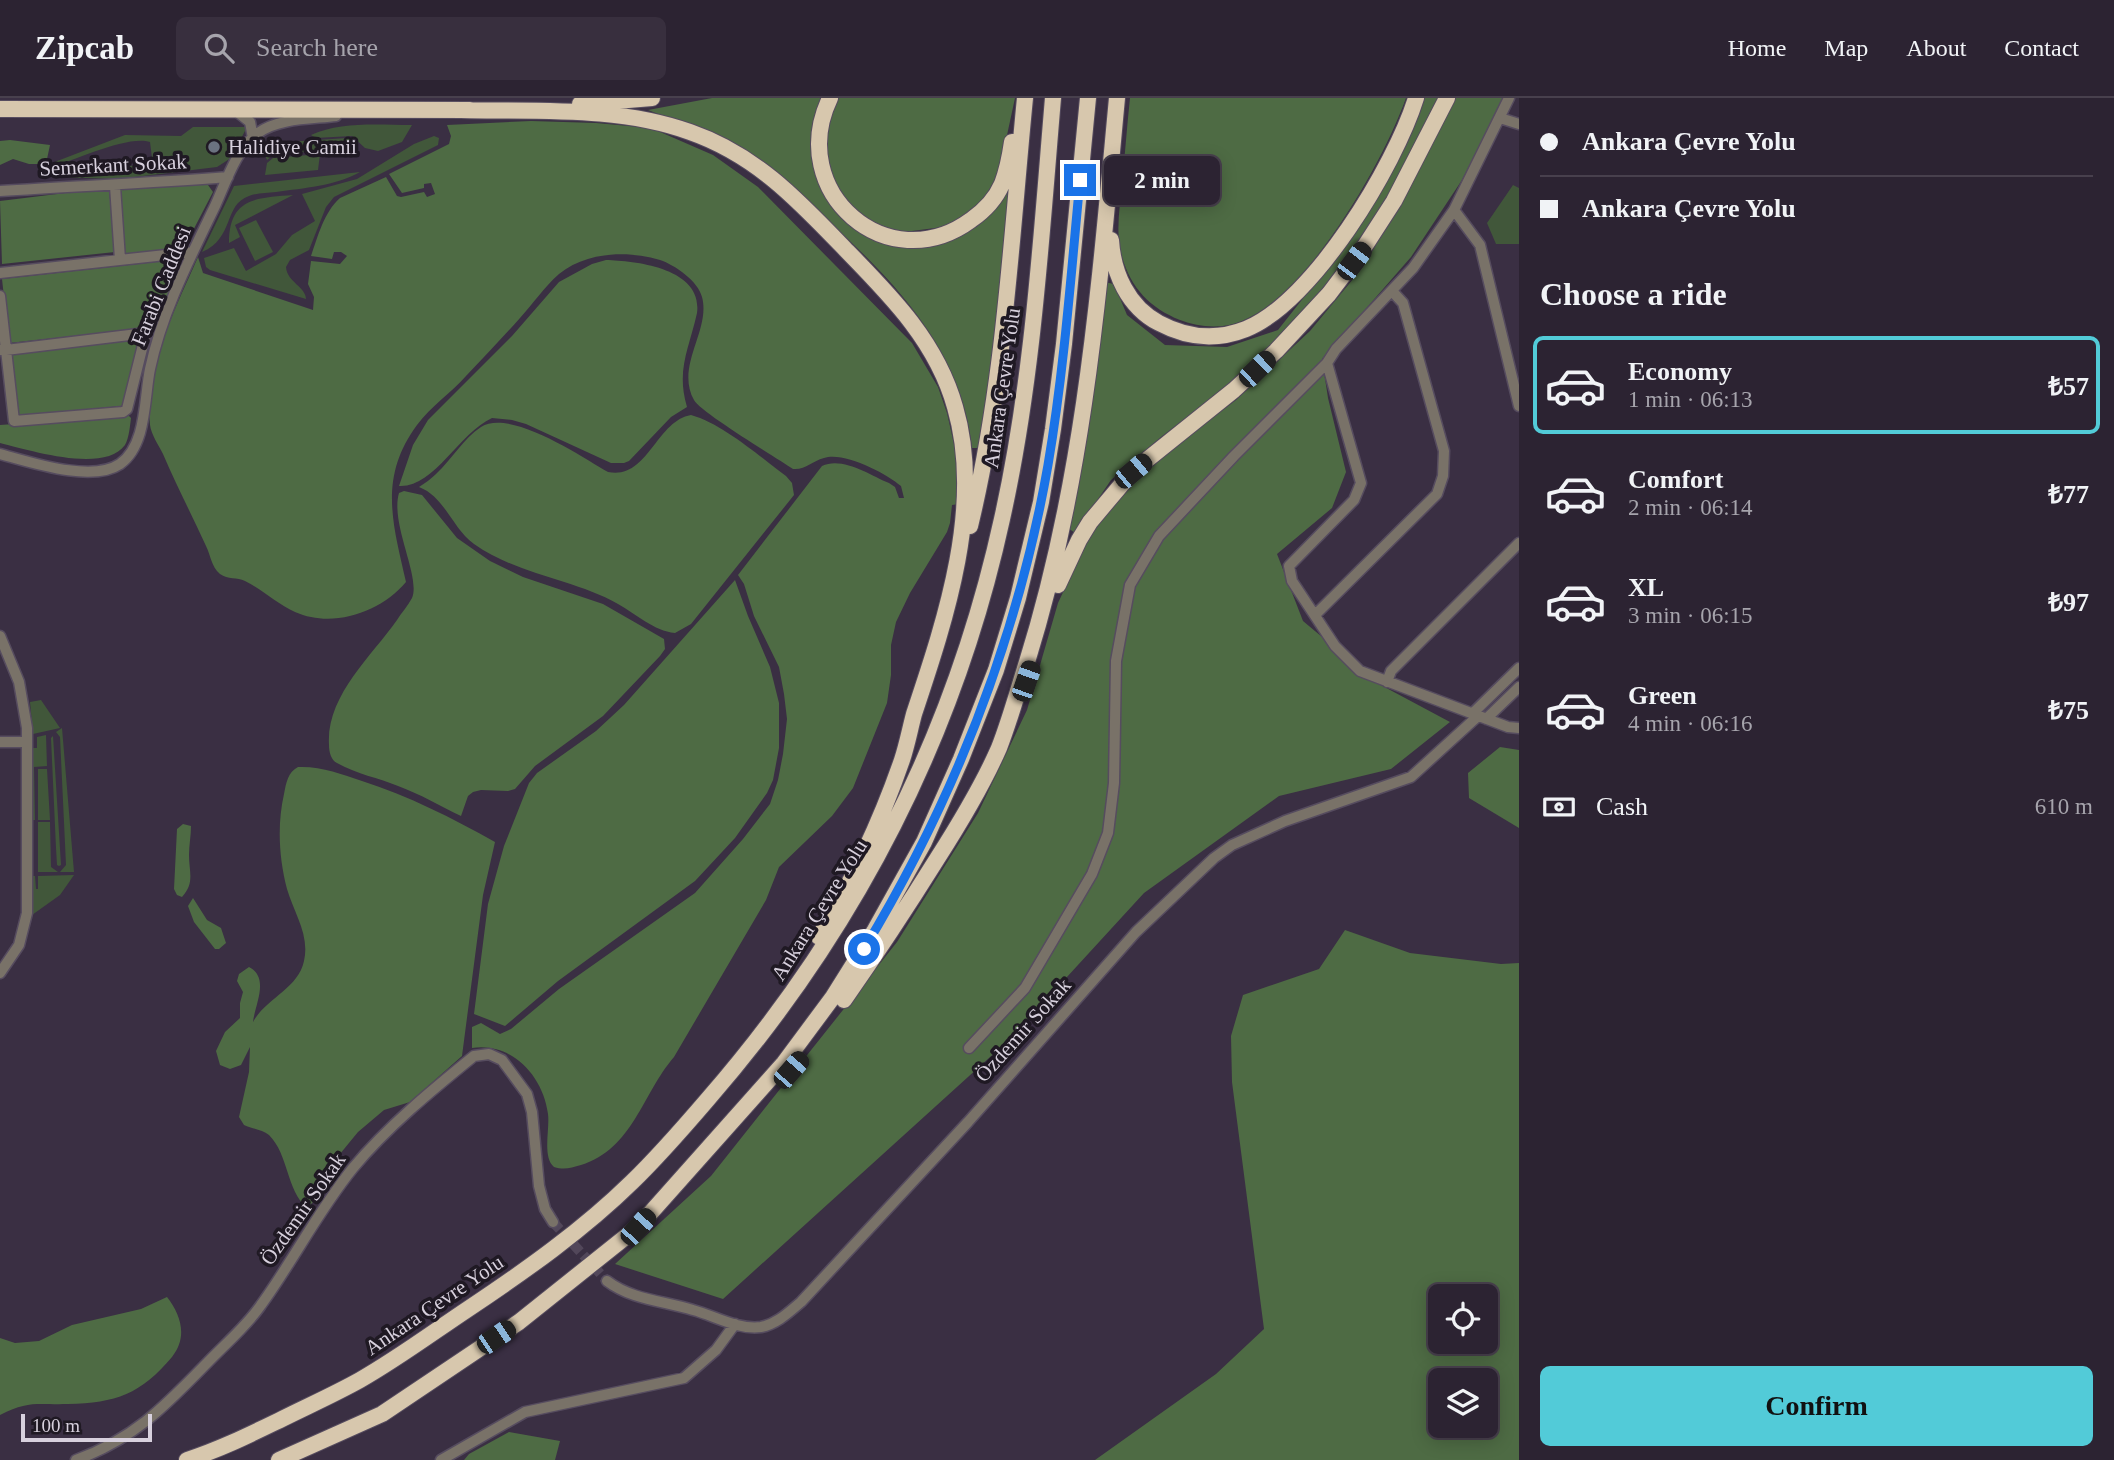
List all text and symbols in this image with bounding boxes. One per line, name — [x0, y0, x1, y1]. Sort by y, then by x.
search box — [176, 17, 666, 80]
icon: search — [200, 29, 238, 67]
text: Zipcab — [35, 30, 134, 66]
text: Search here — [256, 33, 378, 62]
text: Home — [1728, 35, 1786, 61]
text: Map — [1824, 35, 1868, 61]
text: About — [1906, 35, 1966, 61]
text: Contact — [2004, 35, 2079, 61]
text: Ankara Çevre Yolu — [1582, 127, 1796, 156]
place label: Halidiye Camii — [228, 135, 357, 159]
marker: Halidiye Camii — [206, 139, 222, 155]
street label: Semerkant Sokak — [39, 149, 188, 181]
callout: 2 min — [1104, 155, 1220, 204]
route end — [1064, 164, 1096, 196]
text: 2 min — [1134, 168, 1190, 193]
text: Ankara Çevre Yolu — [1582, 194, 1796, 223]
street label: Farabi Caddesi — [126, 223, 196, 349]
car — [1333, 238, 1376, 284]
text: Choose a ride — [1540, 276, 1727, 312]
street label: Ankara Çevre Yolu — [979, 306, 1025, 470]
car — [1235, 347, 1280, 391]
icon: car — [1544, 354, 1607, 417]
text: Economy — [1628, 357, 1732, 386]
text: ₺57 — [2048, 372, 2089, 401]
text: 1 min · 06:13 — [1628, 387, 1753, 412]
car — [1111, 449, 1156, 493]
icon: car — [1544, 462, 1607, 525]
text: Comfort — [1628, 465, 1723, 494]
text: ₺77 — [2048, 480, 2089, 509]
text: 2 min · 06:14 — [1628, 495, 1753, 520]
icon: car — [1544, 570, 1607, 633]
text: XL — [1628, 573, 1664, 602]
text: ₺97 — [2048, 588, 2089, 617]
text: 3 min · 06:15 — [1628, 603, 1753, 628]
car — [1010, 658, 1043, 704]
icon: car — [1544, 678, 1607, 741]
text: Green — [1628, 681, 1697, 710]
text: ₺75 — [2048, 696, 2089, 725]
text: 4 min · 06:16 — [1628, 711, 1753, 736]
icon: cash — [1540, 788, 1578, 826]
text: Cash — [1596, 792, 1648, 821]
text: 610 m — [2035, 794, 2093, 819]
street label: Ankara Çevre Yolu — [766, 835, 872, 985]
route start — [848, 933, 880, 965]
street label: Özdemir Sokak — [970, 973, 1076, 1087]
car — [770, 1047, 813, 1093]
street label: Özdemir Sokak — [256, 1148, 351, 1270]
car — [617, 1204, 660, 1250]
street label: Ankara Çevre Yolu — [360, 1250, 508, 1360]
map controls — [1428, 1284, 1498, 1438]
button: locate — [1428, 1284, 1498, 1354]
car — [473, 1317, 520, 1357]
button: Confirm — [1540, 1366, 2093, 1446]
button: layers — [1428, 1368, 1498, 1438]
scale bar — [21, 1411, 152, 1443]
text: 100 m — [32, 1415, 80, 1436]

